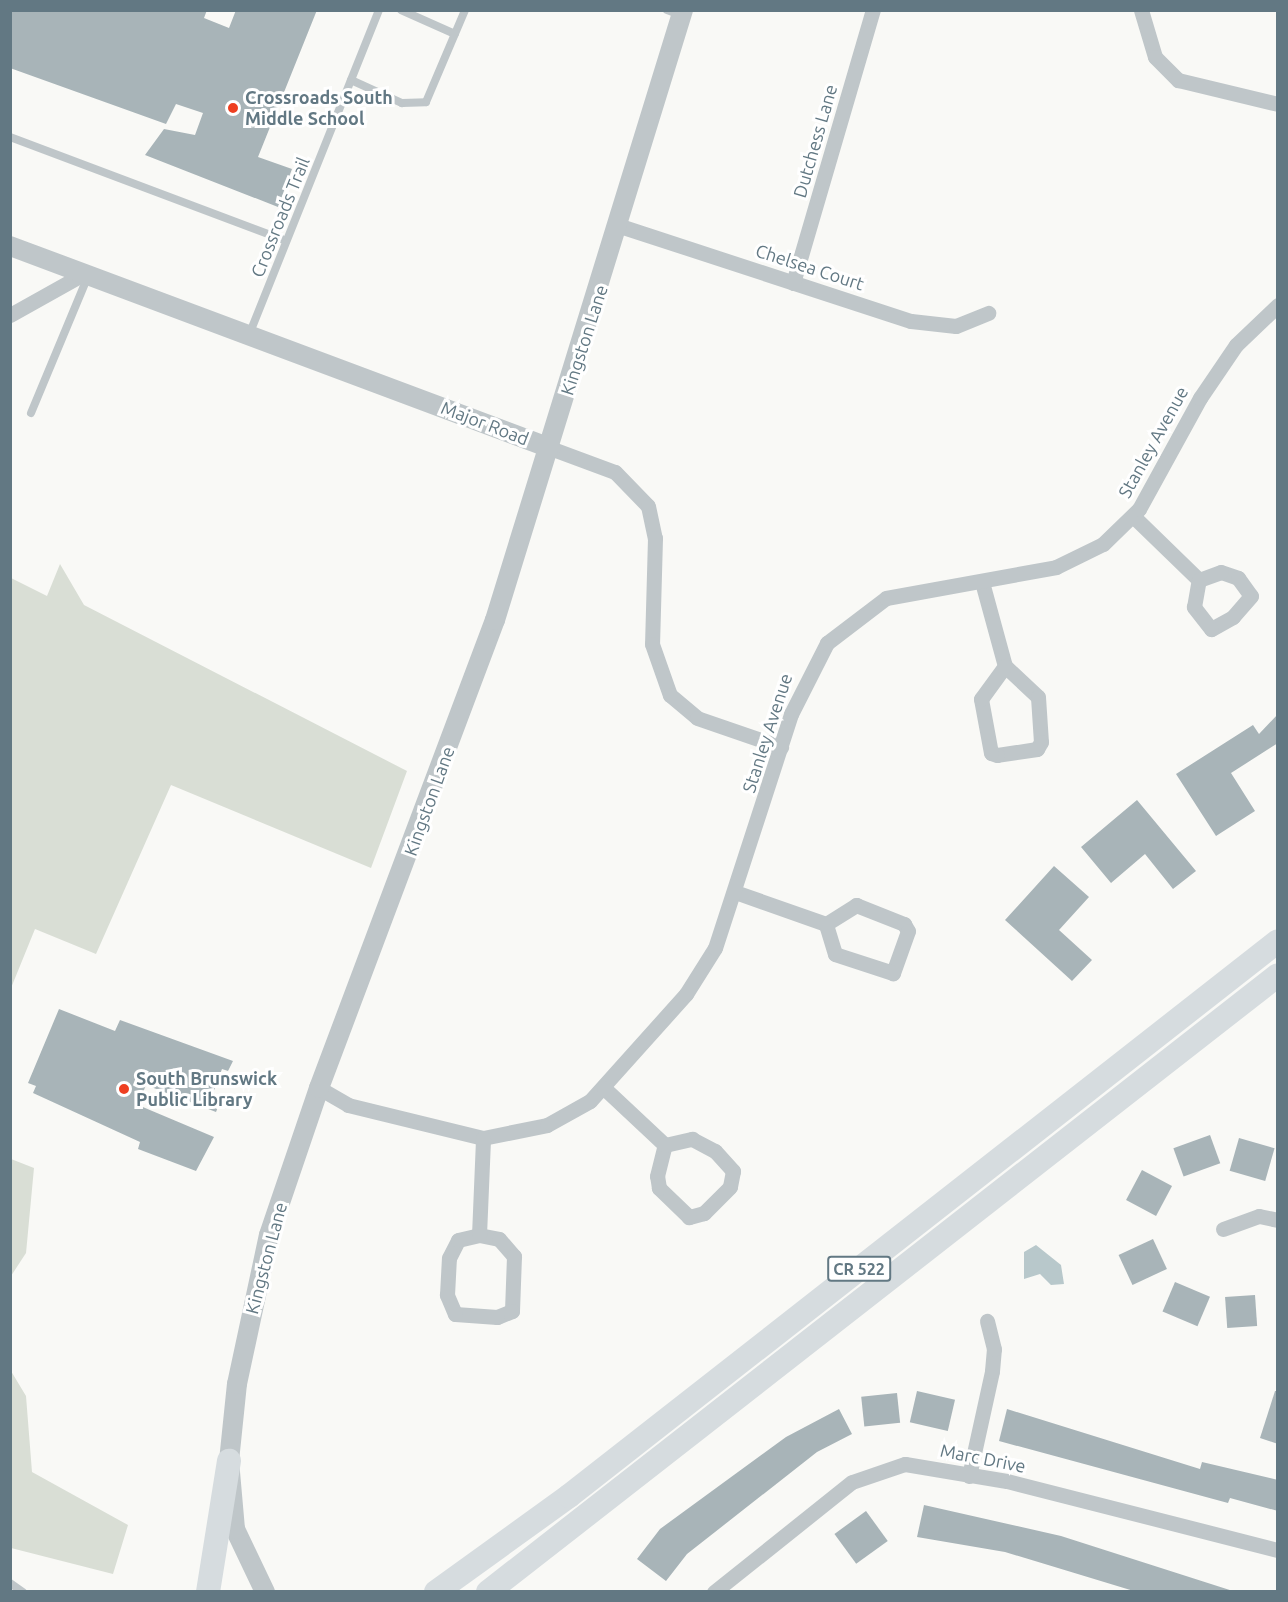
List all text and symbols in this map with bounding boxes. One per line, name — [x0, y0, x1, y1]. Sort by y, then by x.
street label: Dutchess Lane — [788, 82, 842, 200]
place label: Crossroads South Middle School — [245, 87, 393, 130]
marker: Crossroads South Middle School — [226, 101, 240, 115]
street label: Crossroads Trail — [246, 154, 314, 280]
street label: Chelsea Court — [753, 239, 867, 295]
street label: Kingston Lane — [556, 282, 612, 398]
street label: Stanley Avenue — [1113, 382, 1193, 502]
street label: Major Road — [438, 396, 532, 450]
street label: Stanley Avenue — [738, 671, 796, 795]
street label: Kingston Lane — [399, 743, 459, 859]
place label: South Brunswick Public Library — [136, 1068, 277, 1110]
marker: South Brunswick Public Library — [117, 1082, 131, 1096]
street label: Kingston Lane — [241, 1200, 291, 1316]
road number: CR 522 — [826, 1256, 892, 1282]
street label: Marc Drive — [938, 1439, 1028, 1477]

